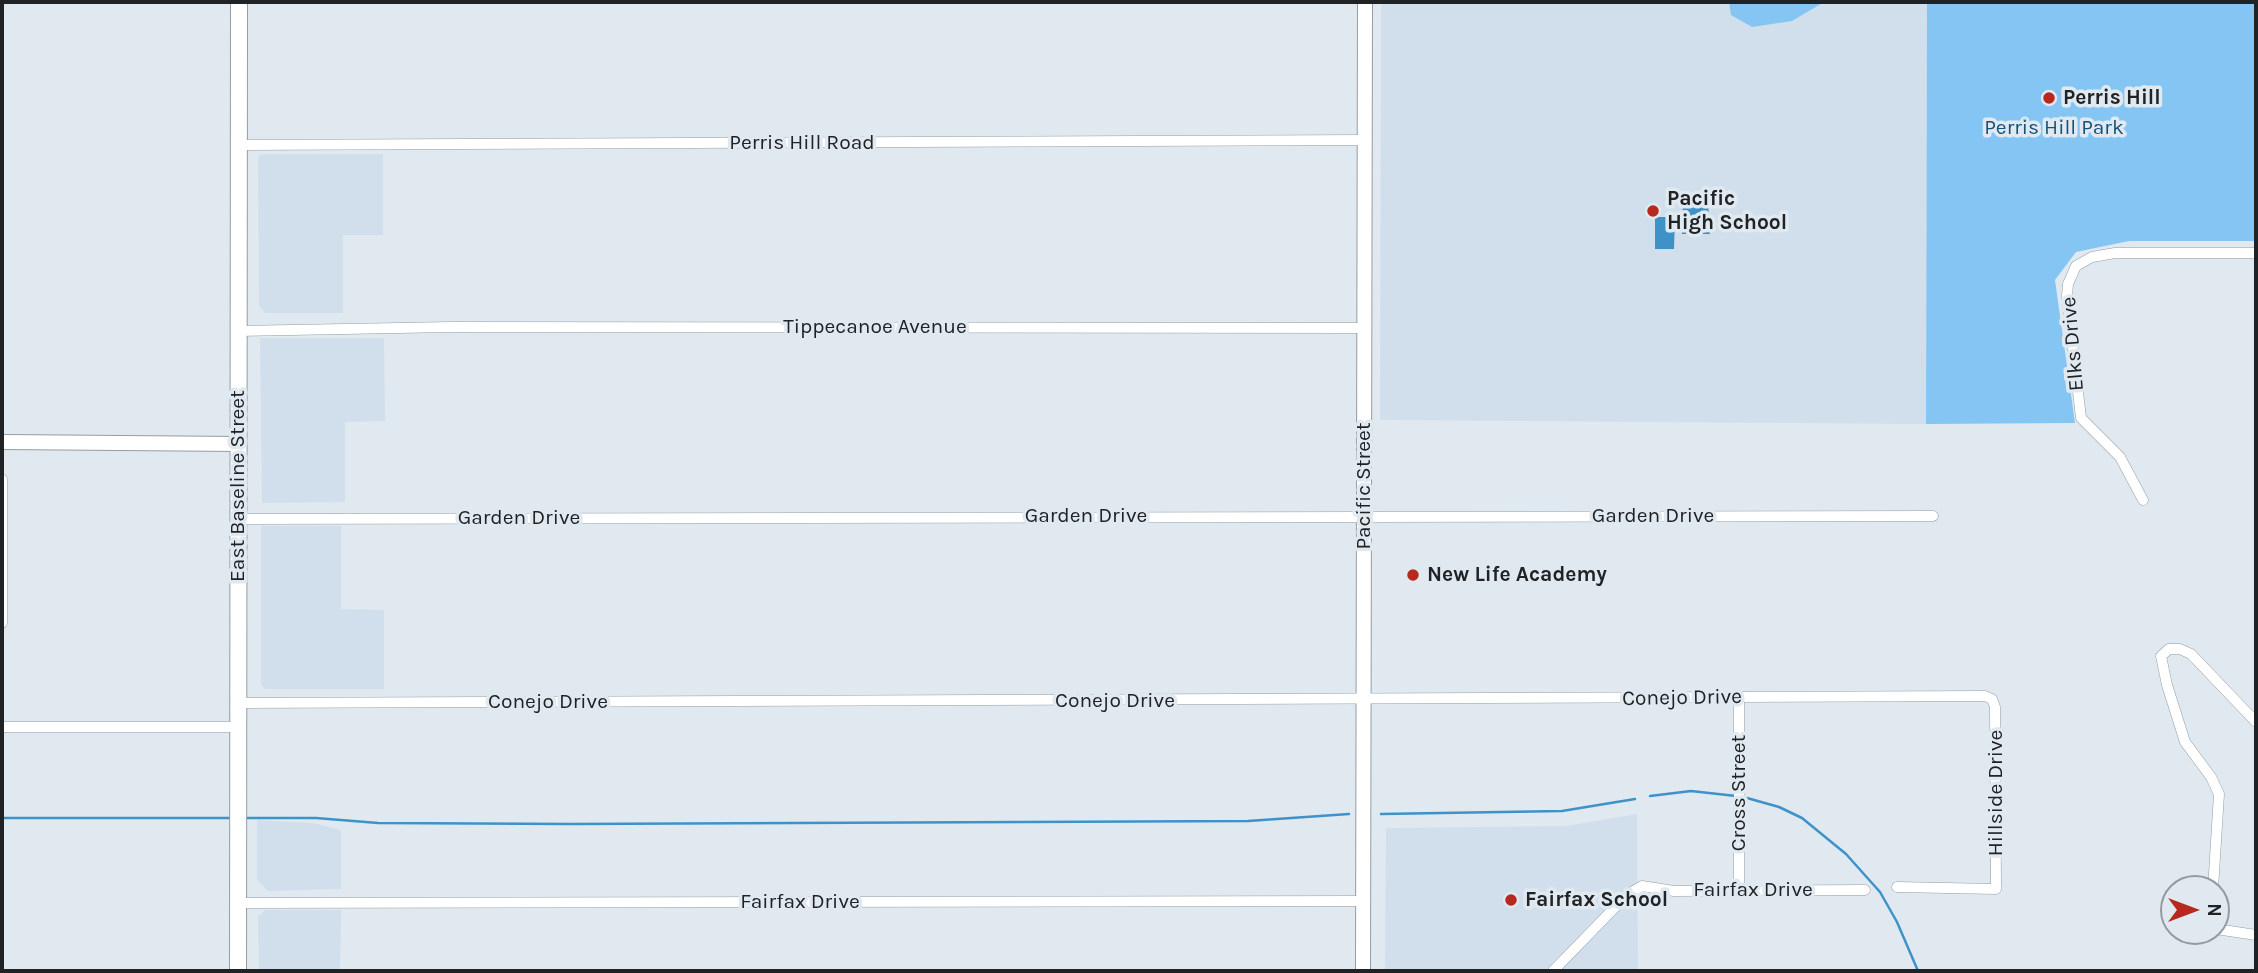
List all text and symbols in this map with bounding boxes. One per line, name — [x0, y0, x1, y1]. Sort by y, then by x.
place label: Perris Hill — [2063, 85, 2161, 111]
marker: Perris Hill — [2041, 90, 2057, 106]
park label: Perris Hill Park — [1984, 115, 2124, 141]
street label: Perris Hill Road — [729, 130, 875, 156]
place label: Pacific High School — [1667, 186, 1787, 236]
marker: Pacific High School — [1645, 203, 1661, 219]
street label: Elks Drive — [2056, 296, 2090, 392]
street label: Tippecanoe Avenue — [783, 314, 967, 340]
street label: East Baseline Street — [225, 390, 251, 582]
street label: Pacific Street — [1351, 422, 1377, 550]
street label: Garden Drive — [1025, 503, 1147, 529]
street label: Garden Drive — [1592, 503, 1714, 529]
street label: Garden Drive — [458, 505, 580, 531]
place label: New Life Academy — [1427, 562, 1607, 588]
marker: New Life Academy — [1405, 567, 1421, 583]
street label: Conejo Drive — [1622, 684, 1742, 712]
street label: Conejo Drive — [1055, 688, 1175, 714]
street label: Conejo Drive — [488, 689, 608, 715]
street label: Hillside Drive — [1983, 730, 2009, 856]
street label: Cross Street — [1726, 735, 1752, 851]
north arrow — [2160, 875, 2230, 945]
street label: Fairfax Drive — [1693, 877, 1813, 903]
place label: Fairfax School — [1525, 887, 1668, 913]
street label: Fairfax Drive — [740, 889, 860, 915]
marker: Fairfax School — [1503, 892, 1519, 908]
text: N — [2203, 903, 2225, 917]

